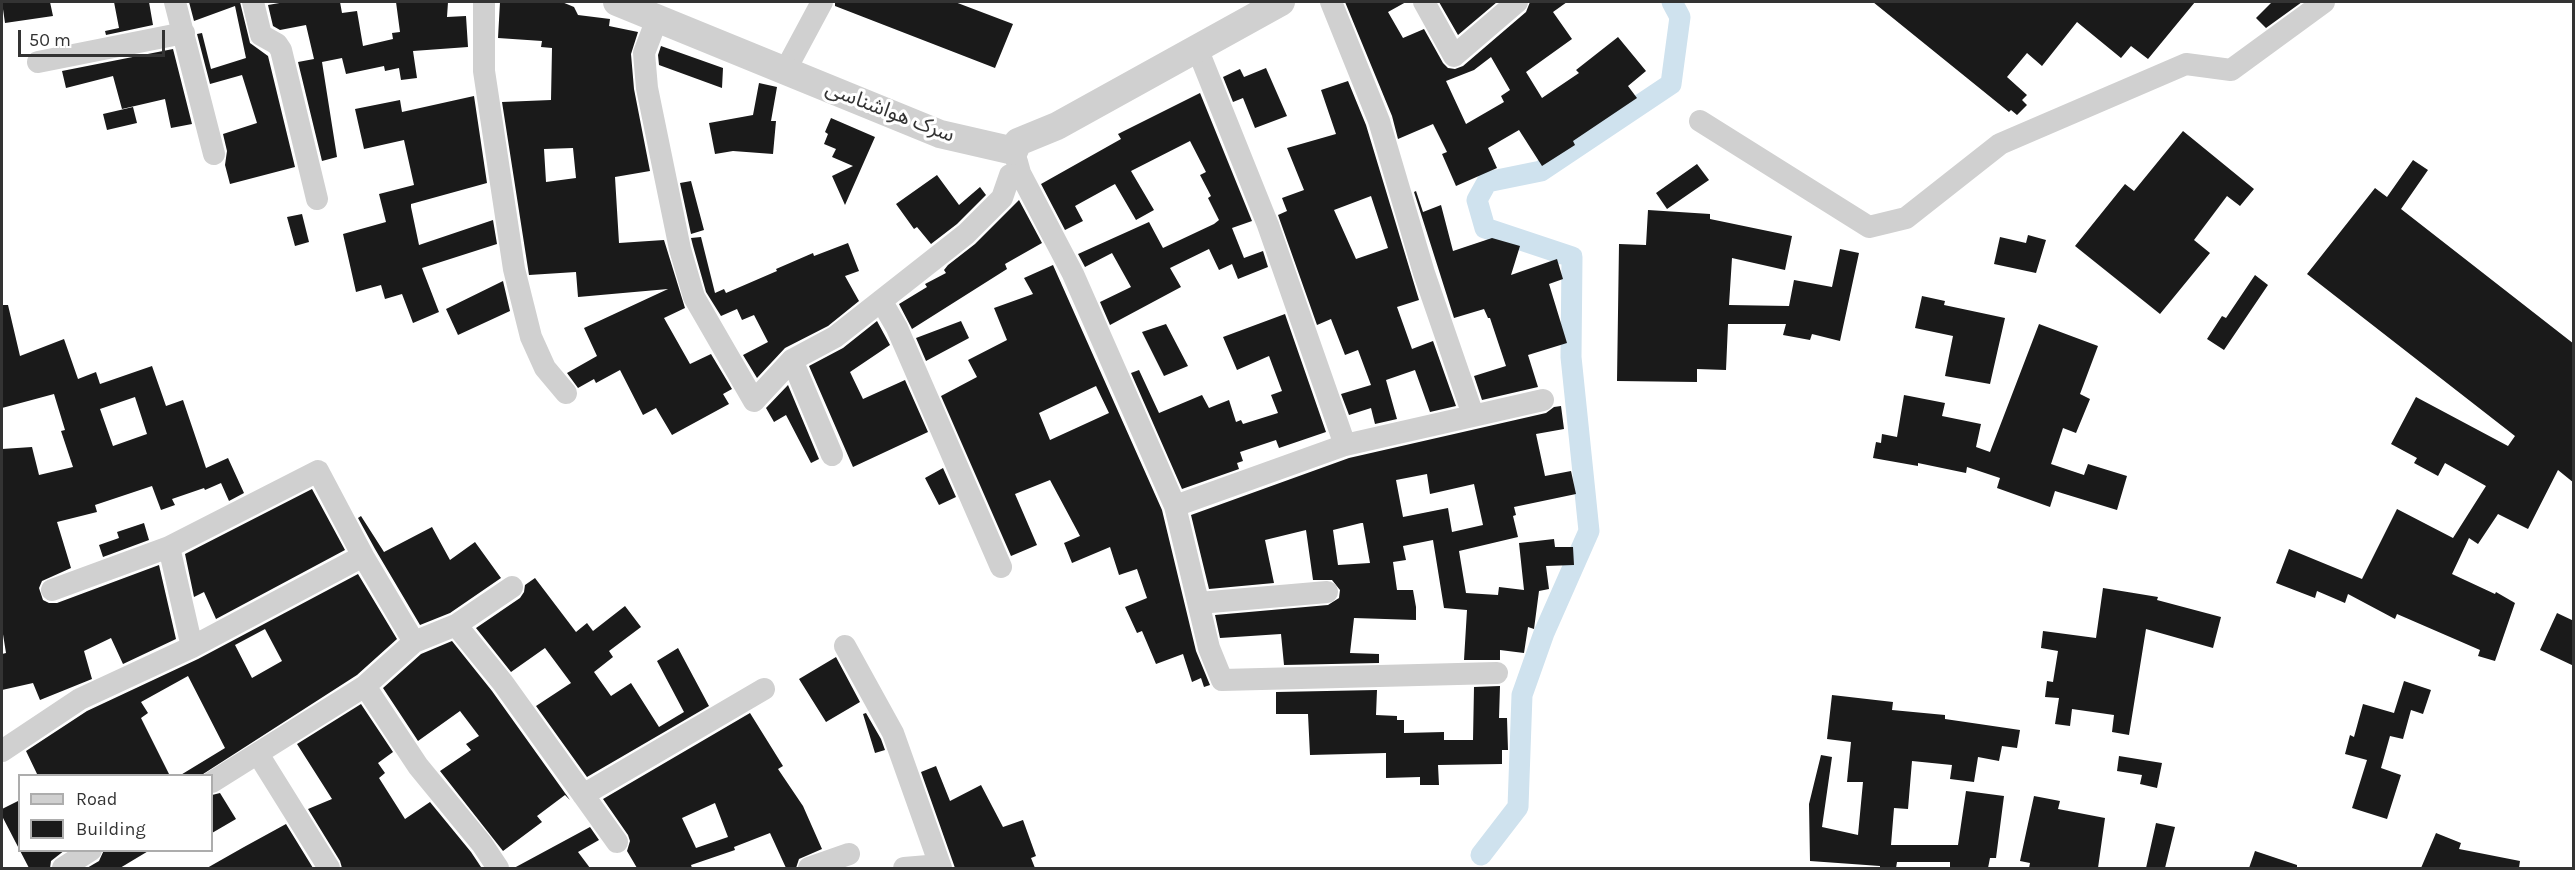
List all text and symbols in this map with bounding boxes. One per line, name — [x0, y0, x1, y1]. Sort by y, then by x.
scale bar — [21, 18, 168, 56]
text: 50 m — [29, 29, 71, 51]
street label: سرک هواشناسی — [822, 76, 958, 148]
legend — [18, 774, 213, 852]
text: Road — [76, 788, 117, 810]
text: Building — [76, 818, 146, 840]

